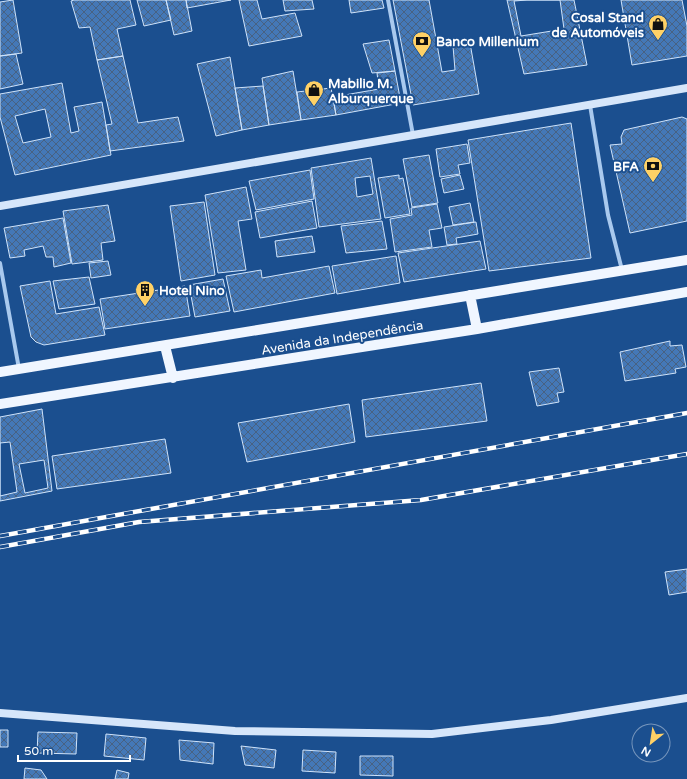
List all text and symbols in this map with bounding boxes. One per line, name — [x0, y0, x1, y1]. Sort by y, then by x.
place label: Cosal Stand de Automóveis — [551, 10, 644, 41]
shop icon: Cosal Stand de Automóveis — [647, 13, 669, 41]
bank icon: Banco Millenium — [411, 30, 433, 58]
place label: Banco Millenium — [436, 34, 539, 50]
place label: Mabilio M. Alburquerque — [328, 76, 414, 107]
shop icon: Mabilio M. Alburquerque — [303, 79, 325, 107]
bank icon: BFA — [642, 155, 664, 183]
place label: BFA — [613, 159, 639, 175]
building icon: Hotel Nino — [134, 279, 156, 307]
place label: Hotel Nino — [159, 283, 225, 299]
street label: Avenida da Independência — [260, 317, 424, 359]
north arrow — [631, 723, 671, 763]
scale bar — [18, 737, 130, 763]
text: N — [639, 743, 653, 759]
text: 50 m — [24, 744, 53, 758]

